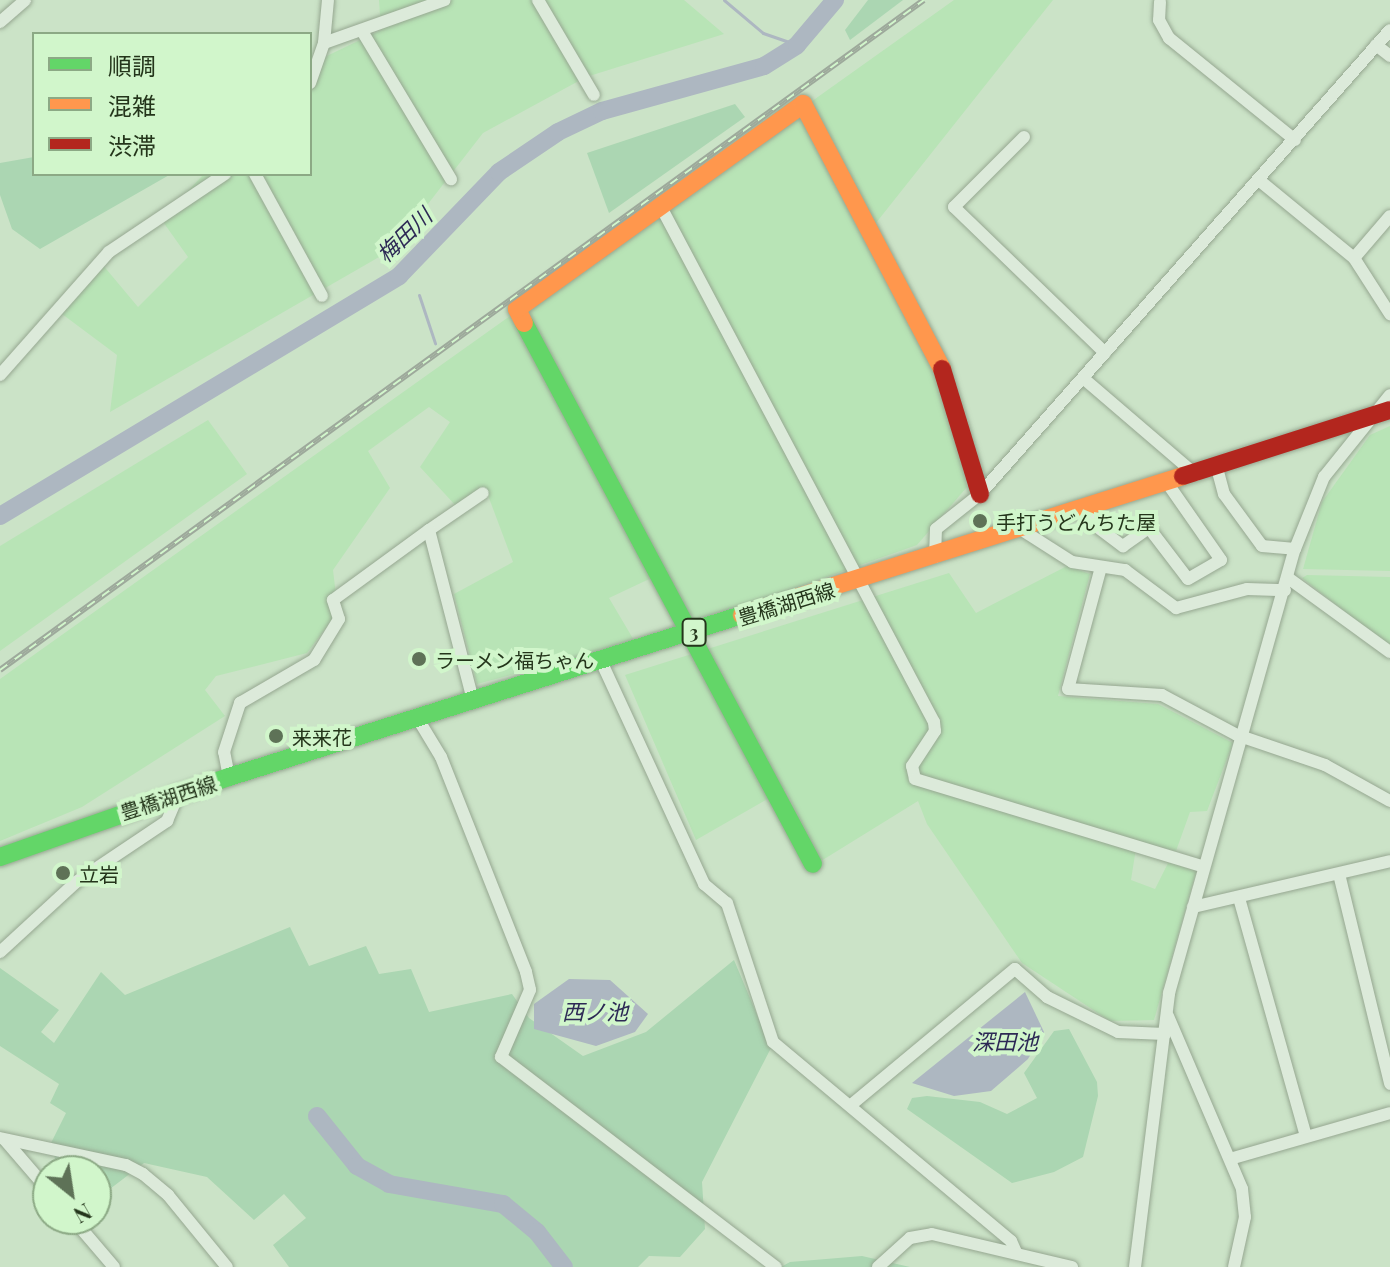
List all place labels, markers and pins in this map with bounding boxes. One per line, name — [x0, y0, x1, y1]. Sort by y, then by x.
place label: 手打うどんちた屋 — [996, 509, 1156, 533]
marker: 手打うどんちた屋 — [971, 512, 989, 530]
place label: ラーメン福ちゃん — [435, 647, 595, 671]
marker: ラーメン福ちゃん — [410, 650, 428, 668]
place label: 来来花 — [292, 724, 352, 748]
marker: 来来花 — [267, 727, 285, 745]
place label: 立岩 — [79, 861, 119, 885]
marker: 立岩 — [54, 864, 72, 882]

